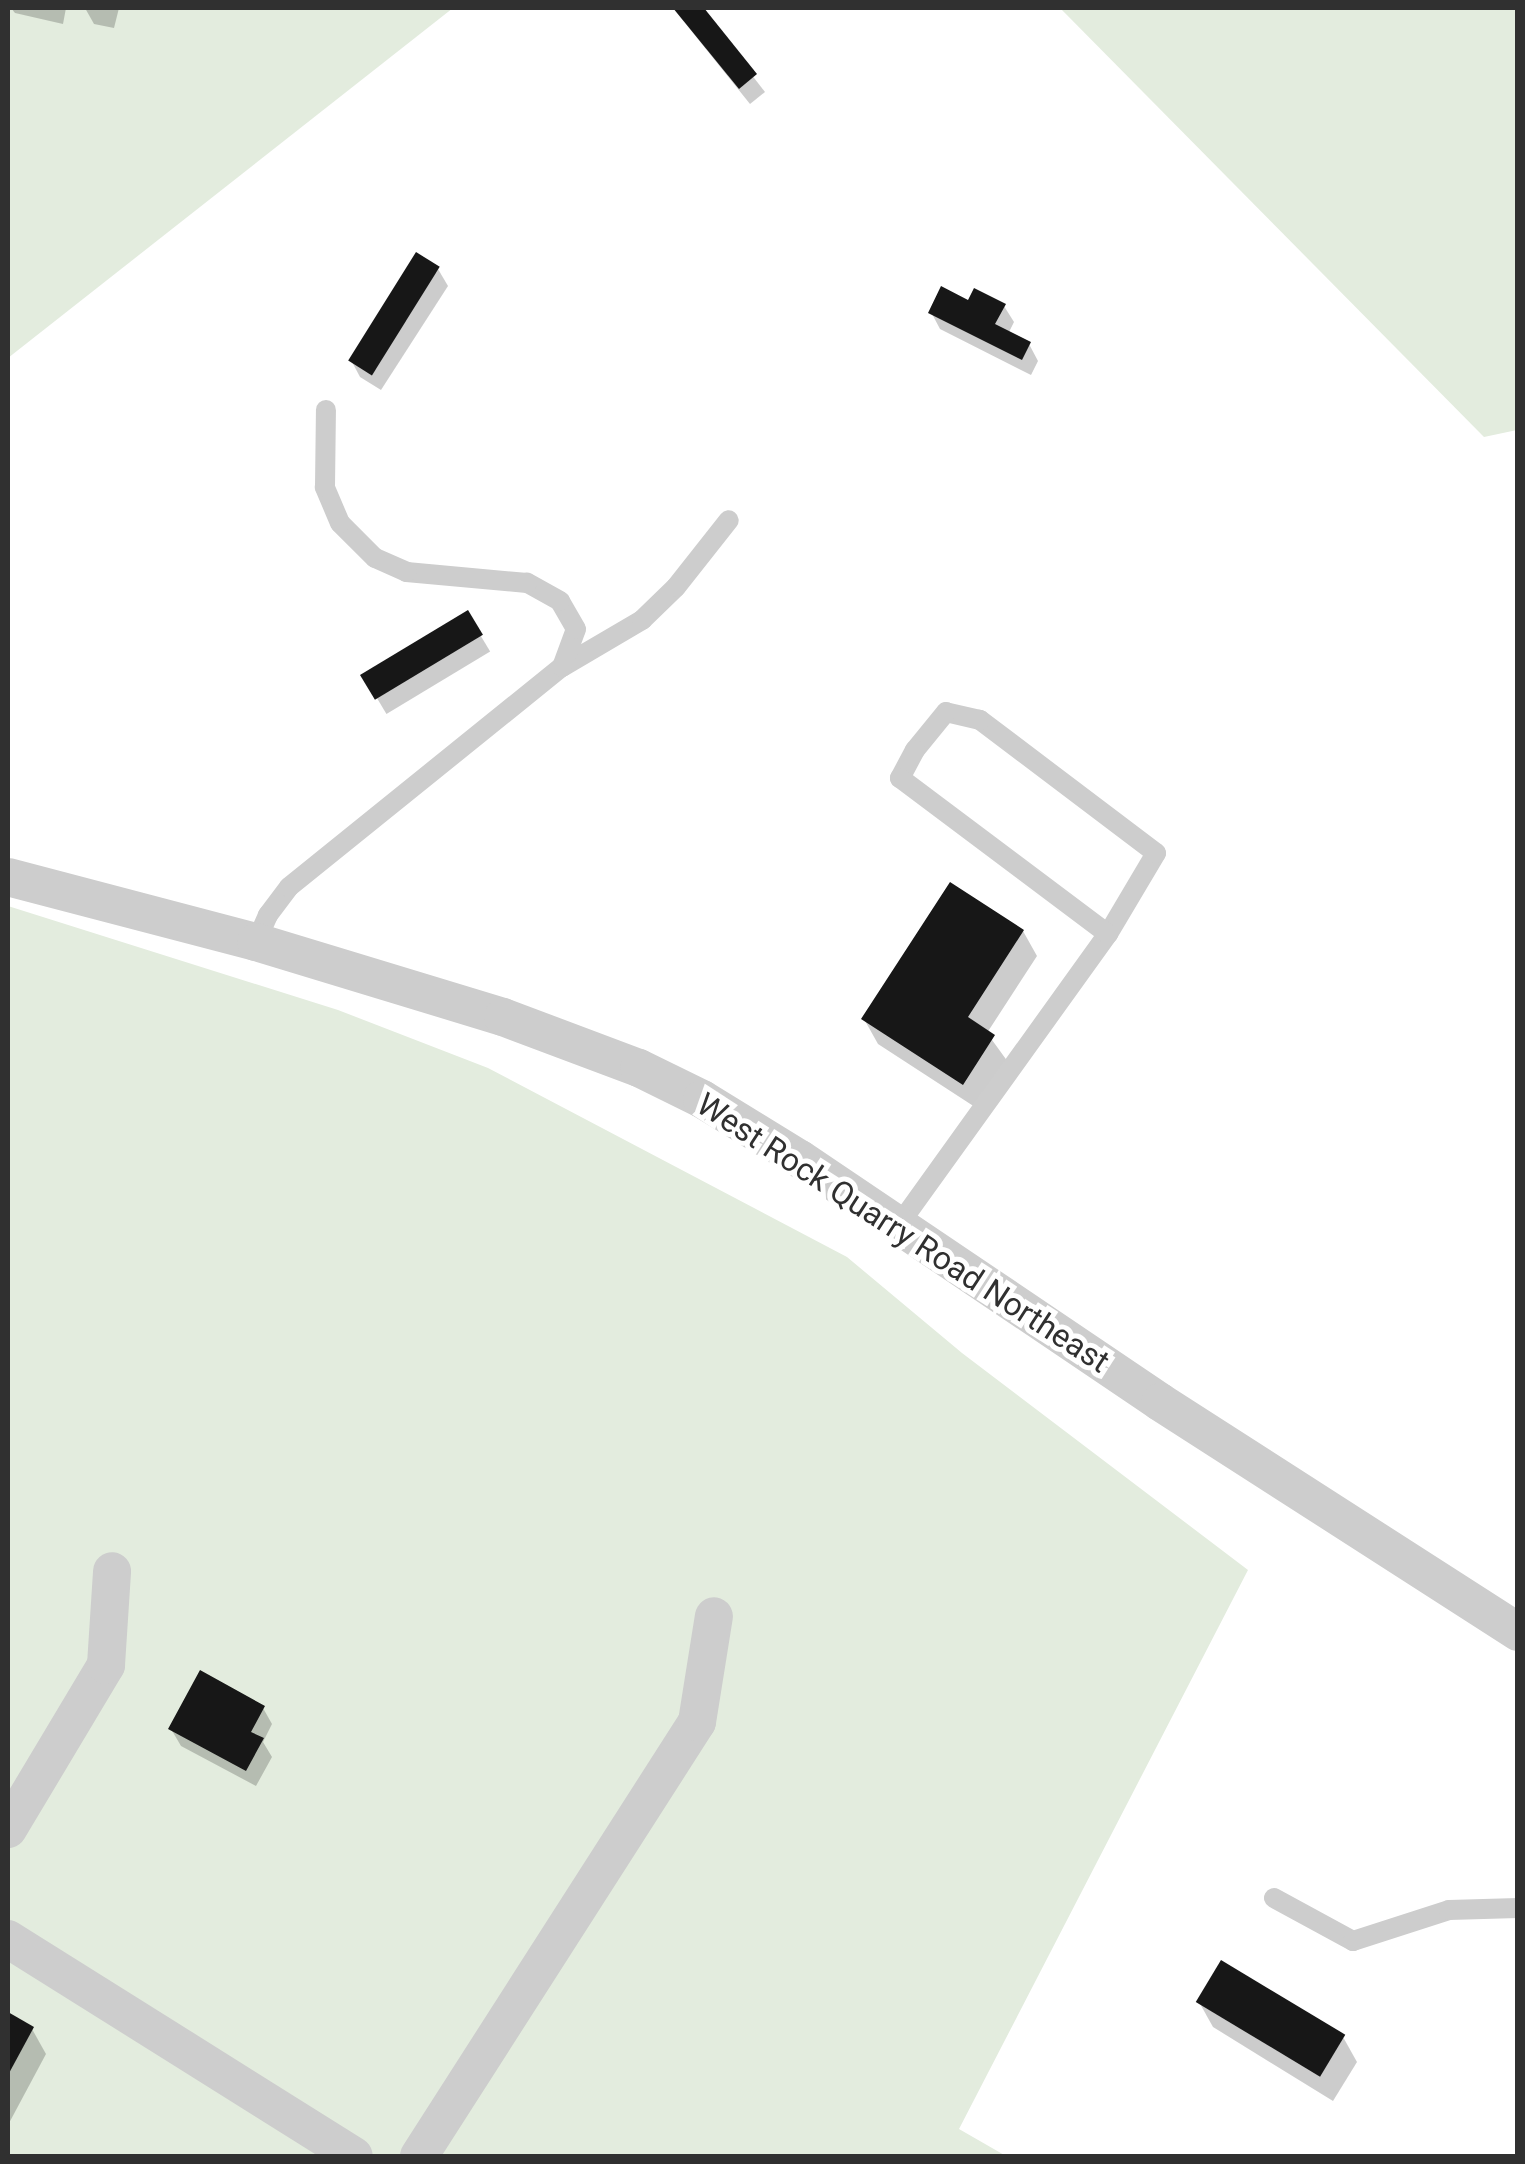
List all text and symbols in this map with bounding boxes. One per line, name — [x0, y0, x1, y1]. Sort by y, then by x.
street label: West Rock Quarry Road Northeast — [689, 1085, 1117, 1381]

